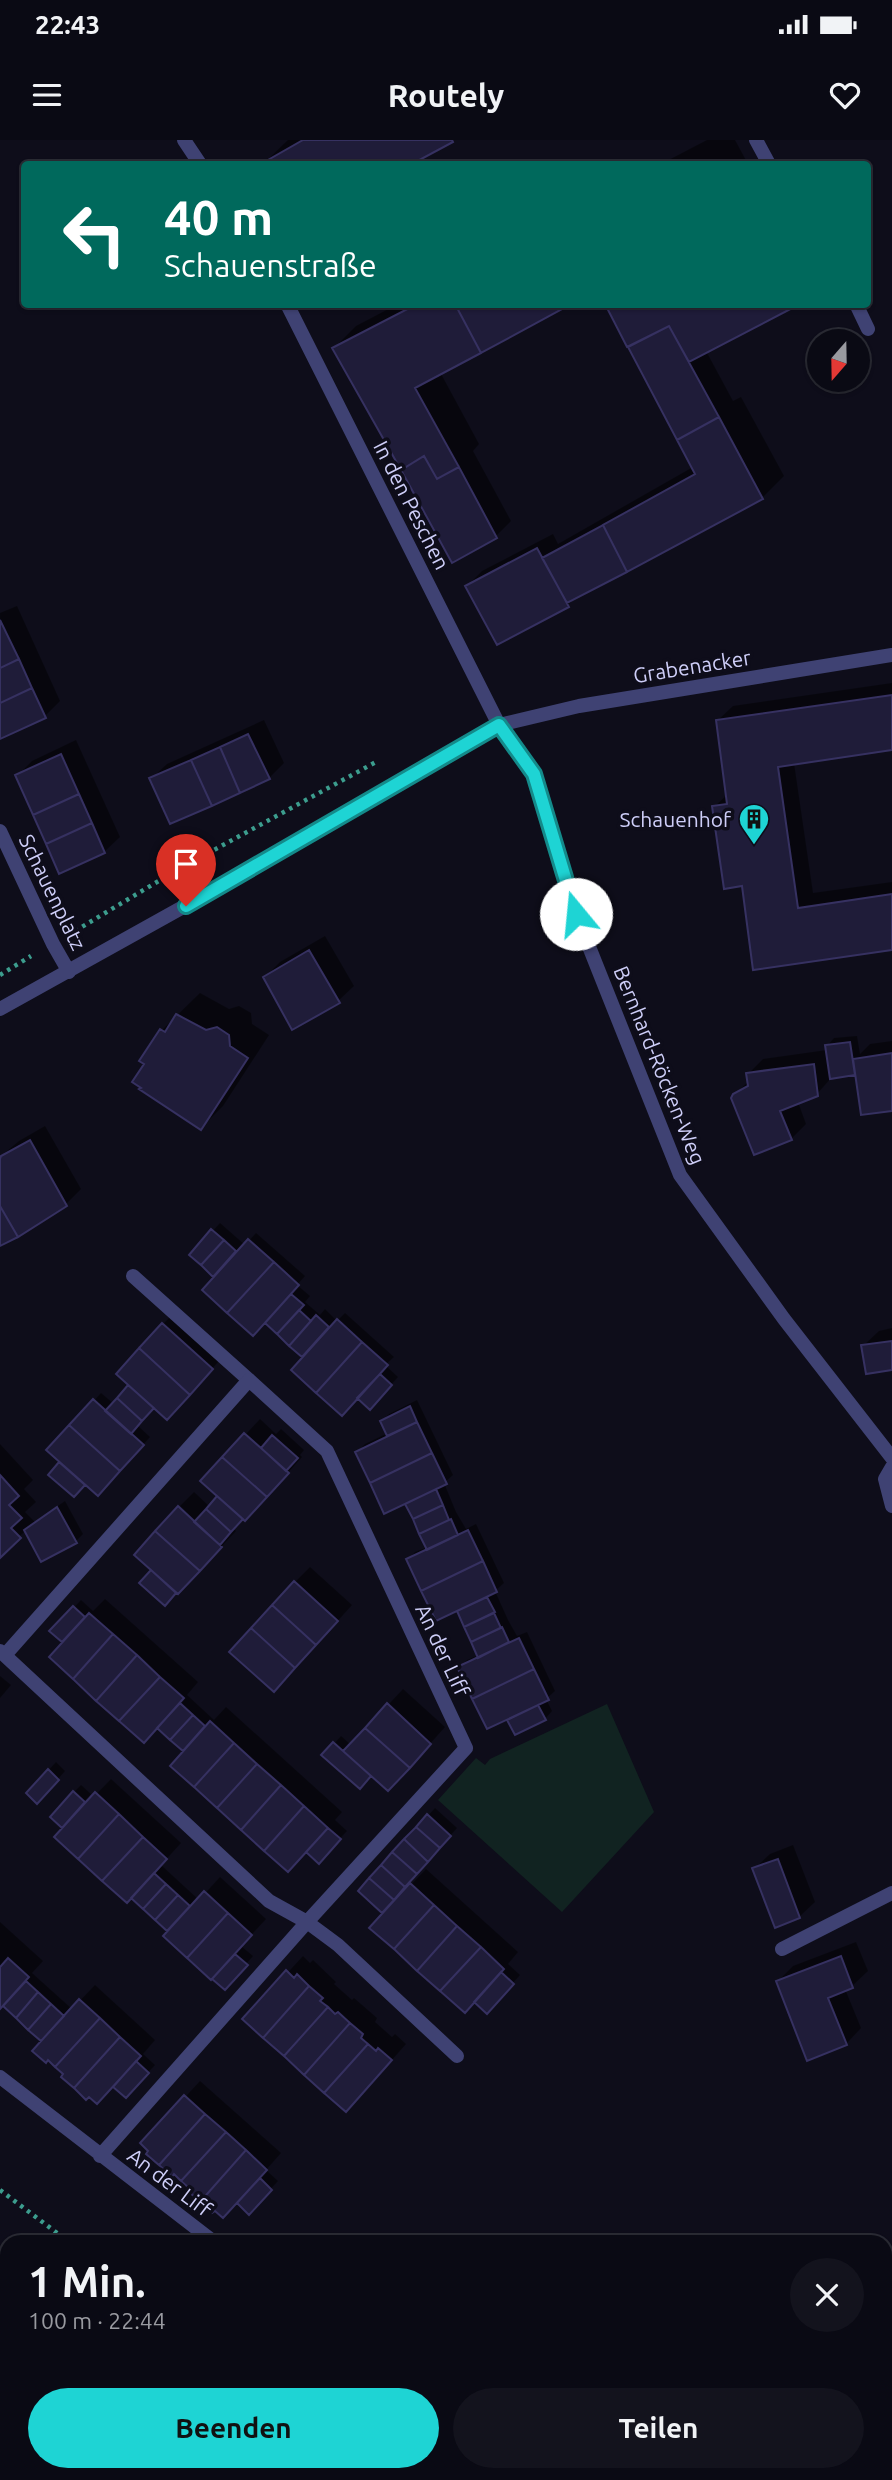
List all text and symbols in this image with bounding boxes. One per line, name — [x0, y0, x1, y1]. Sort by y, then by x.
text: 22:43 — [35, 10, 100, 39]
icon: menu — [28, 76, 66, 114]
icon: heart — [826, 76, 864, 114]
text: Routely — [388, 77, 504, 113]
icon: left — [49, 189, 140, 280]
text: 40 m — [164, 189, 273, 244]
text: Schauenstraße — [164, 247, 377, 283]
north arrow — [807, 329, 870, 392]
map controls — [807, 329, 870, 392]
street label: In den Peschen — [369, 437, 455, 573]
street label: Grabenacker — [631, 645, 753, 687]
building icon: Schauenhof — [737, 802, 771, 846]
place label: Schauenhof — [620, 807, 732, 831]
street label: Schauenplatz — [15, 830, 91, 954]
pin — [156, 834, 216, 906]
icon: arrive — [167, 845, 205, 883]
position arrow — [539, 877, 613, 951]
street label: Bernhard-Röcken-Weg — [609, 962, 711, 1168]
street label: An der Liff — [411, 1600, 475, 1701]
street label: An der Liff — [123, 2143, 218, 2222]
text: 1 Min. — [28, 2258, 146, 2305]
button: close — [790, 2258, 864, 2332]
text: 100 m · 22:44 — [28, 2308, 166, 2333]
button: Beenden — [28, 2388, 439, 2468]
button: Teilen — [453, 2388, 864, 2468]

